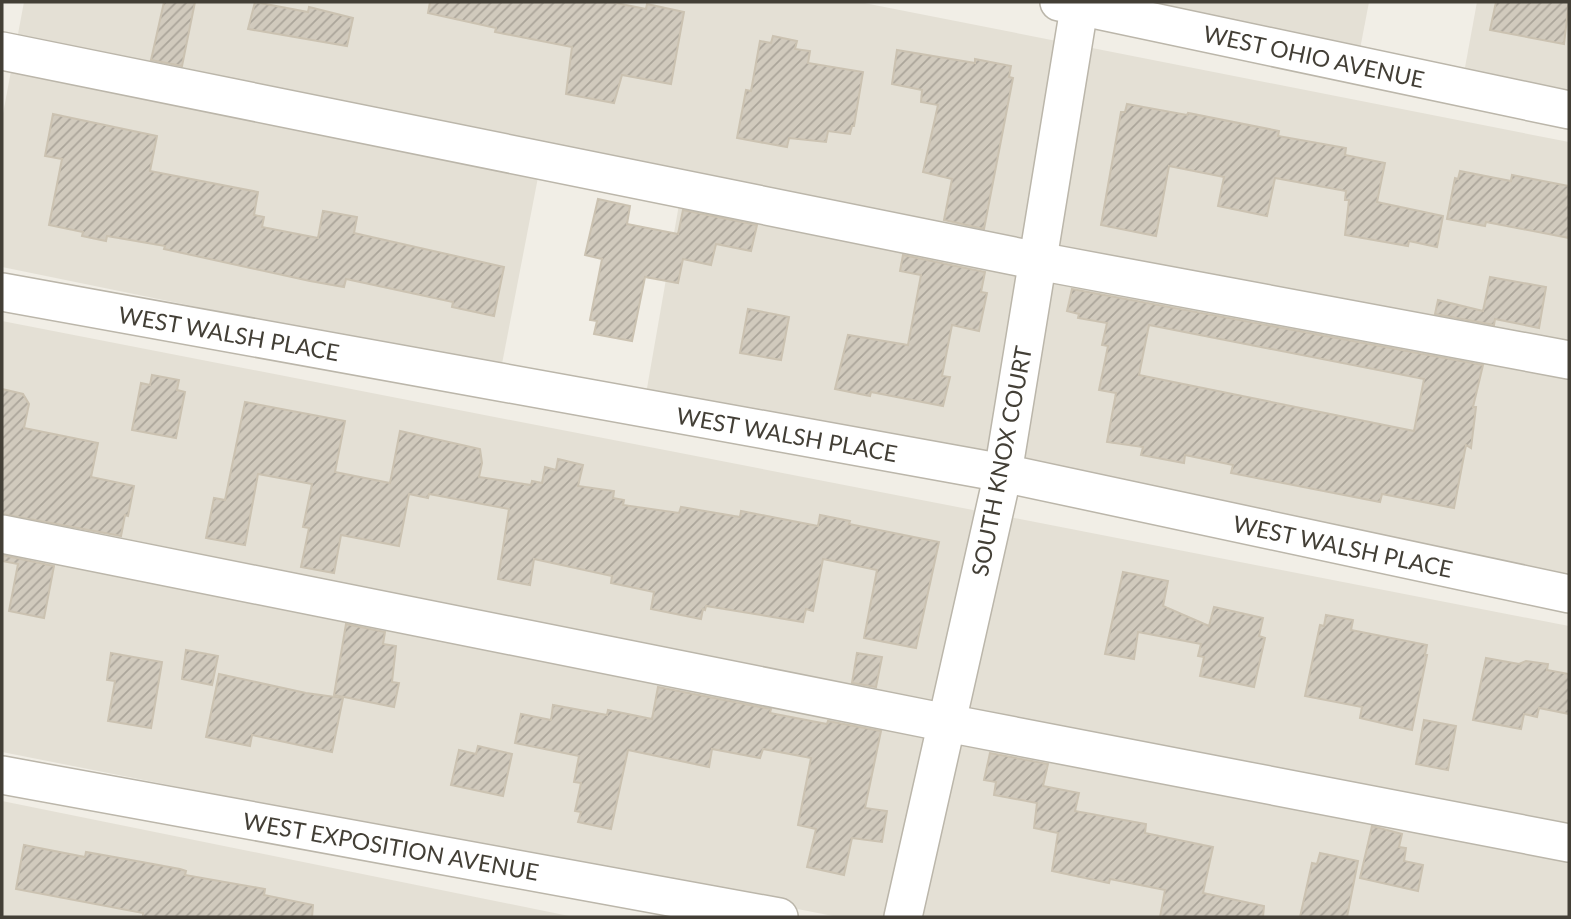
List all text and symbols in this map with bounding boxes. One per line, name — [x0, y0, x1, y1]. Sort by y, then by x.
street label: WEST OHIO AVENUE — [1201, 19, 1427, 93]
street label: WEST WALSH PLACE — [116, 300, 342, 366]
street label: SOUTH KNOX COURT — [965, 343, 1037, 579]
street label: WEST WALSH PLACE — [674, 401, 900, 467]
street label: WEST WALSH PLACE — [1231, 509, 1455, 583]
street label: WEST EXPOSITION AVENUE — [241, 806, 541, 886]

